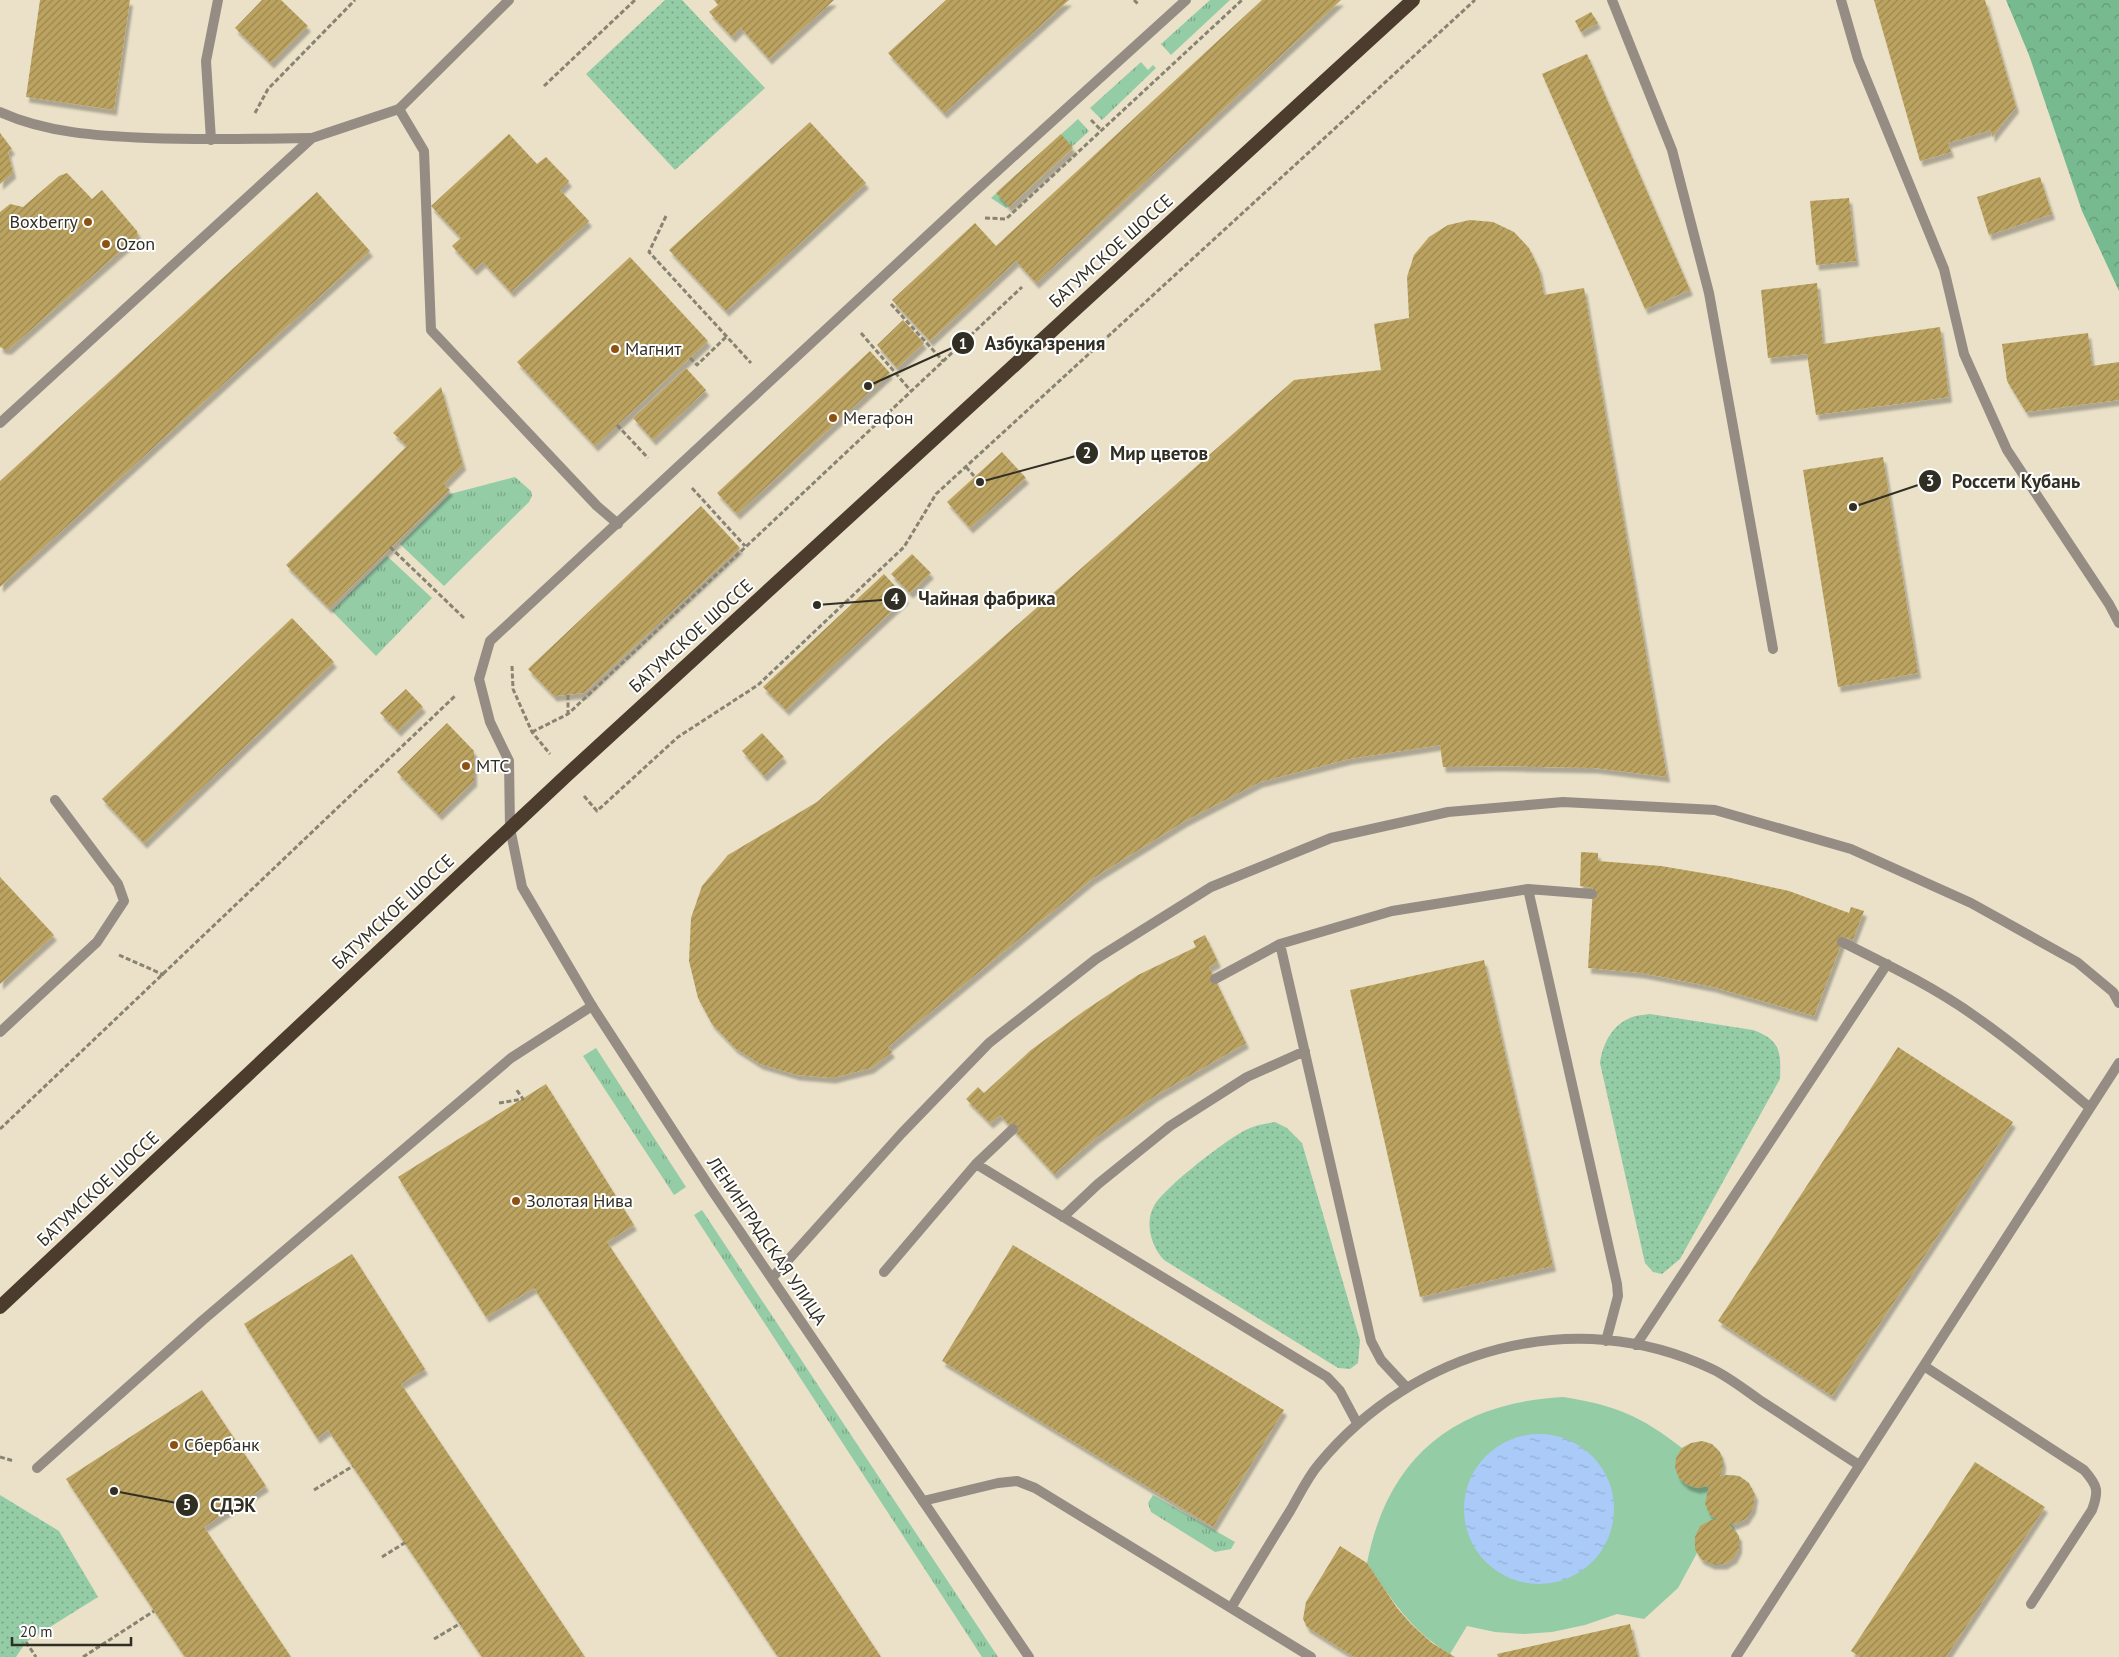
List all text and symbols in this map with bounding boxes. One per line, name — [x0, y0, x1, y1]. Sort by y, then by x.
street label: БАТУМСКОЕ ШОССЕ — [1044, 189, 1177, 312]
place label: Boxberry — [10, 210, 79, 233]
marker: Boxberry — [82, 216, 94, 228]
place label: Ozon — [116, 232, 155, 255]
marker: Ozon — [100, 238, 112, 250]
callout: Азбука зрения — [950, 326, 1116, 360]
text: Азбука зрения — [985, 331, 1105, 355]
text: 1 — [959, 334, 967, 353]
place label: Магнит — [625, 337, 682, 360]
marker: Магнит — [609, 343, 621, 355]
place label: Мегафон — [843, 406, 914, 429]
marker: Мегафон — [827, 412, 839, 424]
callout: Мир цветов — [1075, 436, 1218, 470]
text: Мир цветов — [1110, 441, 1208, 465]
text: 2 — [1083, 443, 1091, 462]
callout: Россети Кубань — [1917, 464, 2091, 498]
text: Россети Кубань — [1952, 469, 2080, 493]
text: 3 — [1926, 471, 1934, 490]
street label: БАТУМСКОЕ ШОССЕ — [624, 574, 757, 697]
callout: Чайная фабрика — [883, 582, 1065, 616]
text: Чайная фабрика — [918, 586, 1056, 610]
text: 4 — [891, 589, 900, 608]
place label: МТС — [476, 754, 510, 777]
marker: МТС — [460, 760, 472, 772]
street label: БАТУМСКОЕ ШОССЕ — [327, 849, 459, 974]
street label: БАТУМСКОЕ ШОССЕ — [32, 1126, 164, 1251]
street label: ЛЕНИНГРАДСКАЯ УЛИЦА — [702, 1151, 833, 1330]
place label: Золотая Нива — [526, 1189, 633, 1212]
marker: Золотая Нива — [510, 1195, 522, 1207]
place label: Сбербанк — [184, 1433, 260, 1456]
marker: Сбербанк — [168, 1439, 180, 1451]
callout: СДЭК — [175, 1488, 266, 1522]
text: СДЭК — [210, 1493, 256, 1517]
text: 5 — [183, 1495, 191, 1514]
scale bar — [12, 1614, 131, 1646]
text: 20 m — [20, 1622, 53, 1641]

